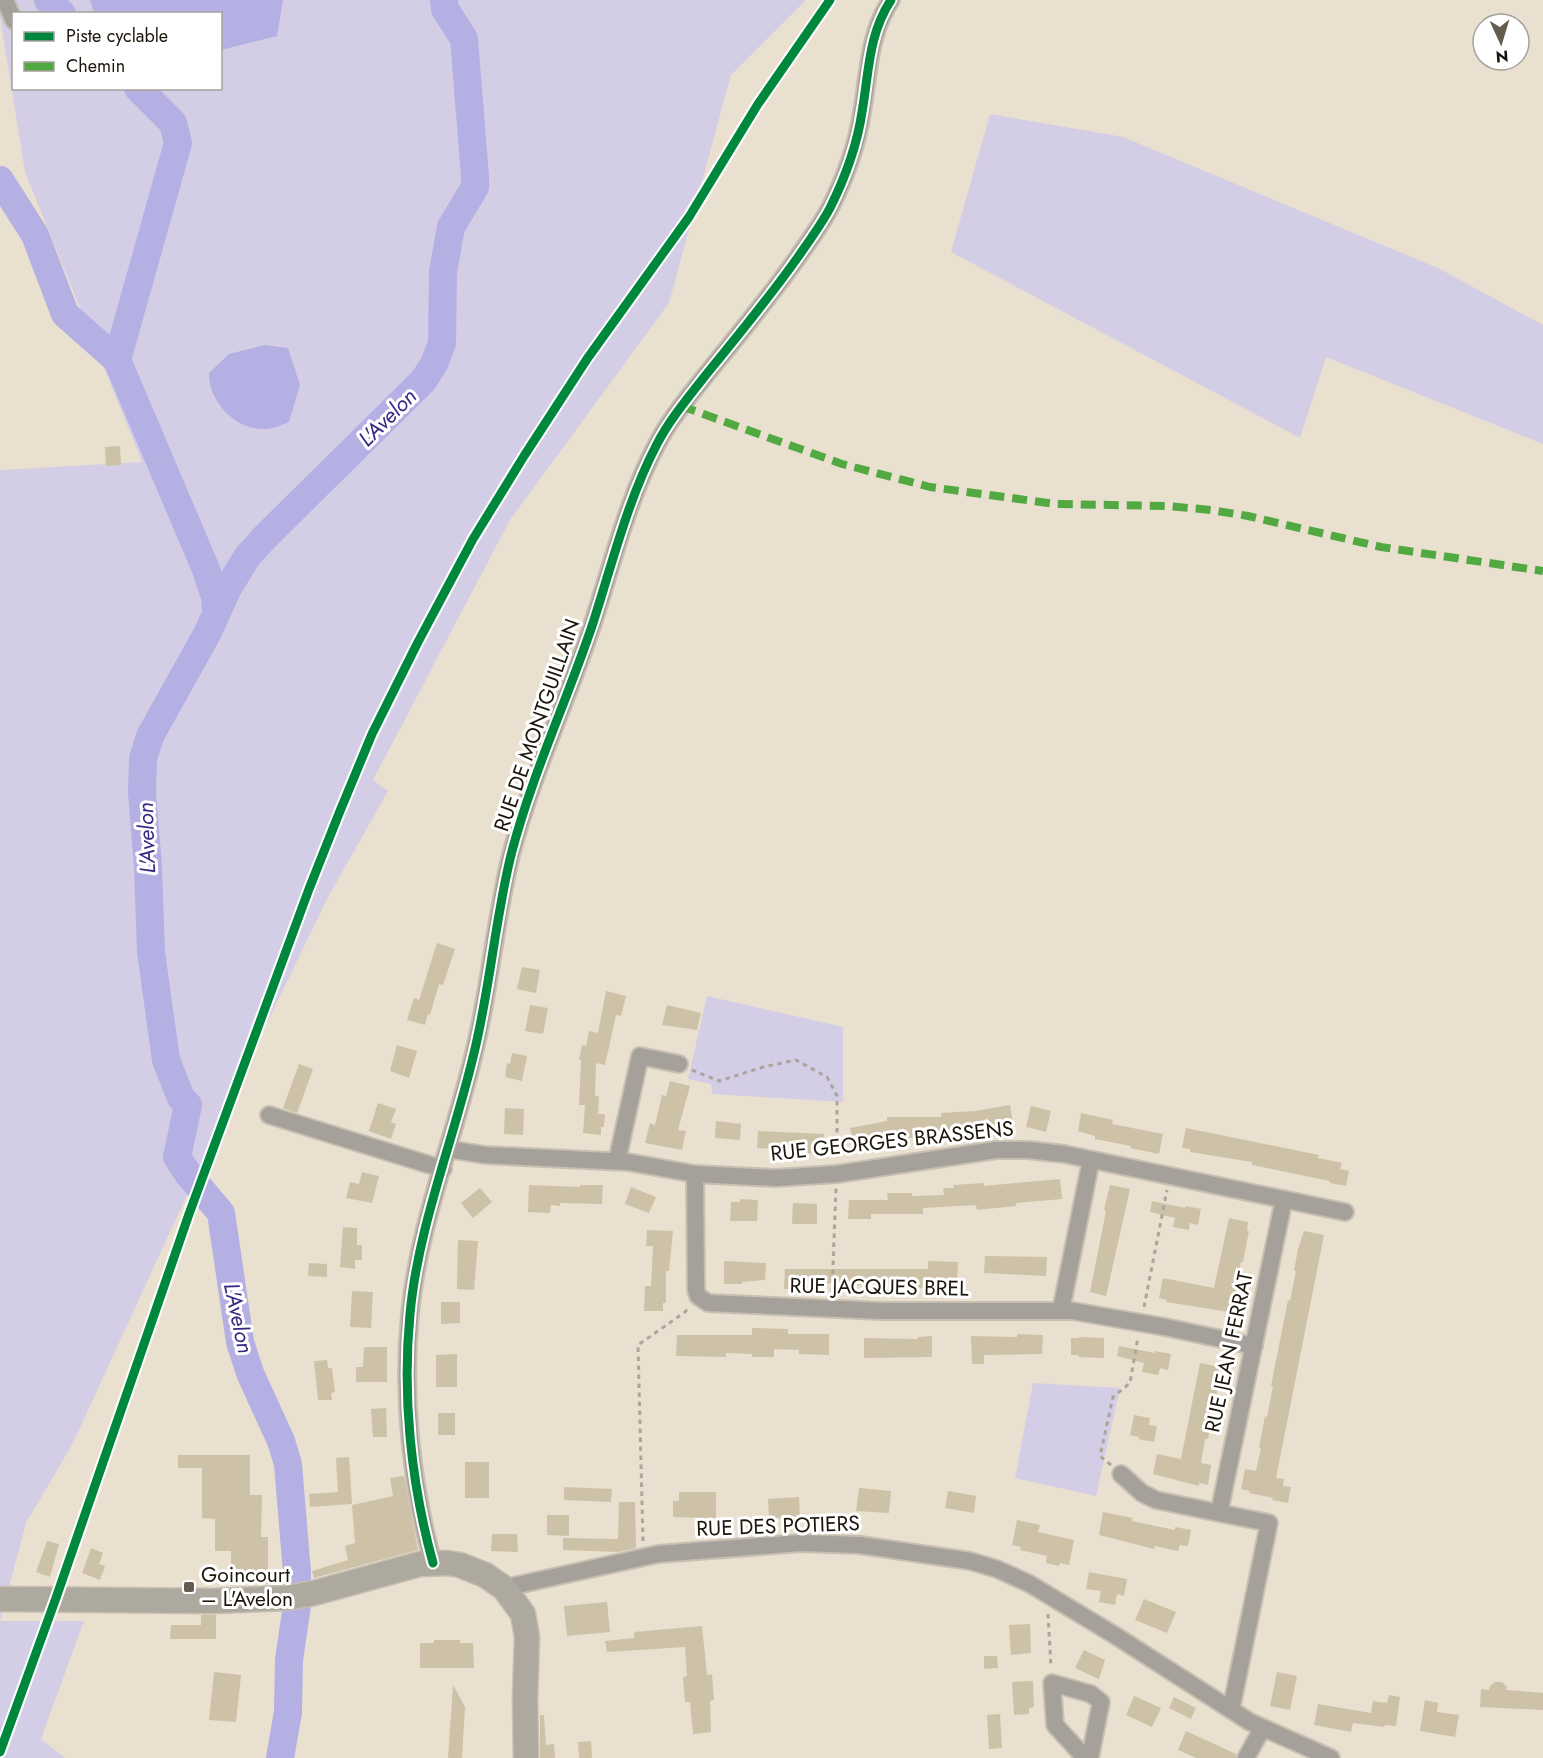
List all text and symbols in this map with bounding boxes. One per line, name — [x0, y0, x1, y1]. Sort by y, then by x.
legend — [12, 12, 222, 90]
north arrow — [1471, 12, 1531, 72]
text: Piste cyclable — [66, 23, 168, 49]
text: N — [1495, 45, 1509, 68]
text: Chemin — [66, 53, 125, 79]
water label: L'Avelon — [350, 380, 424, 454]
street label: RUE DE MONTGUILLAIN — [487, 615, 587, 835]
water label: L'Avelon — [129, 802, 163, 874]
street label: RUE GEORGES BRASSENS — [769, 1113, 1015, 1169]
street label: RUE JEAN FERRAT — [1197, 1269, 1261, 1435]
street label: RUE JACQUES BREL — [789, 1270, 969, 1304]
water label: L'Avelon — [216, 1280, 262, 1356]
street label: RUE DES POTIERS — [696, 1508, 860, 1544]
place label: Goincourt – L'Avelon — [201, 1560, 293, 1614]
marker: Goincourt – L'Avelon — [182, 1580, 196, 1594]

